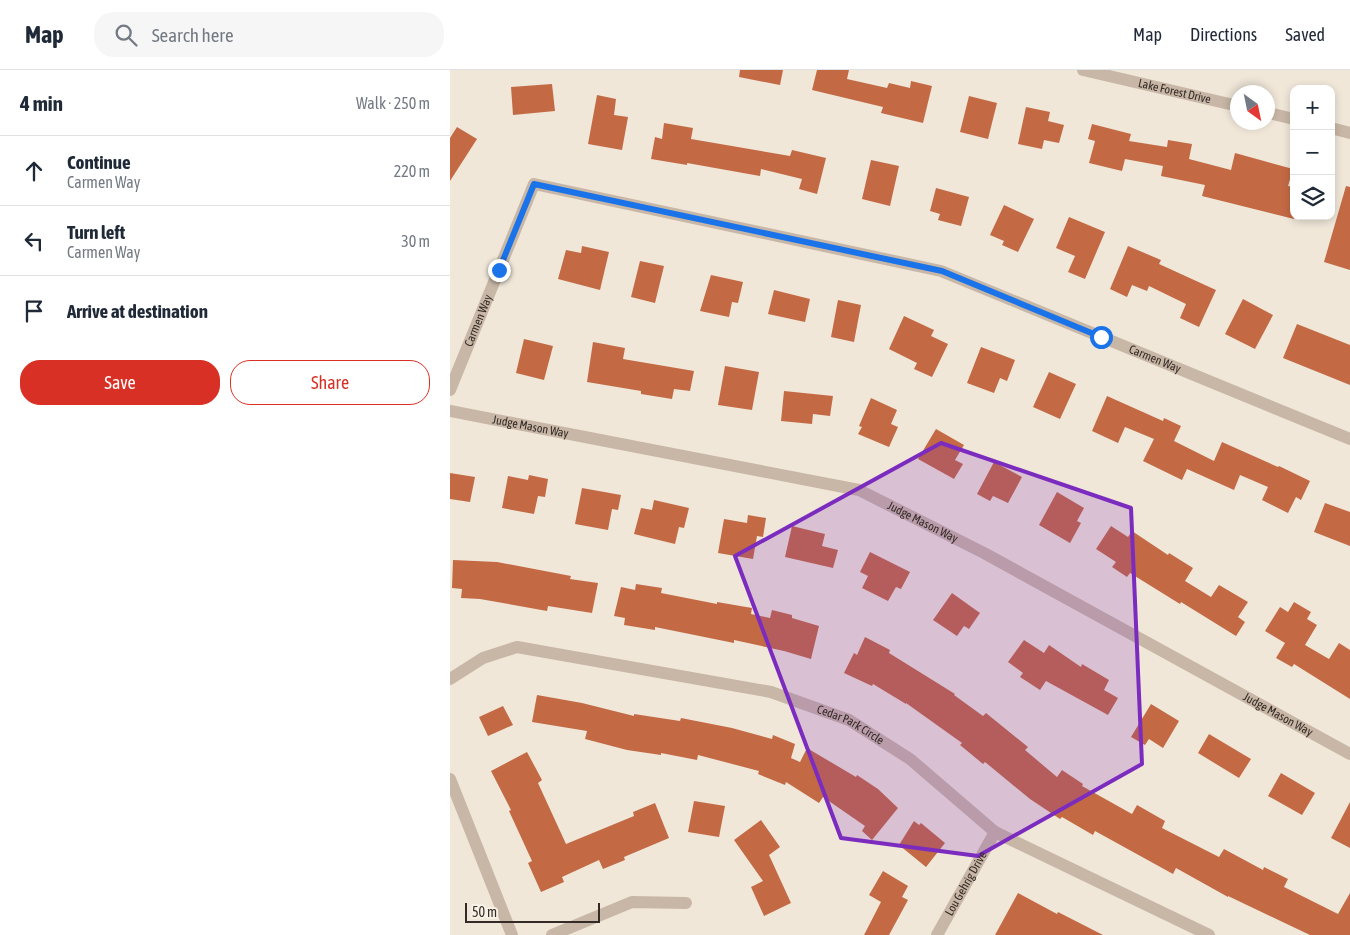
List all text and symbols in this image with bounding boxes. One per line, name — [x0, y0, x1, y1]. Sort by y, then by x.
search box — [94, 12, 444, 57]
text: Map — [25, 21, 64, 48]
icon: search — [112, 21, 140, 49]
text: Search here — [152, 24, 234, 46]
text: Map — [1133, 24, 1162, 45]
text: Directions — [1190, 24, 1257, 45]
text: Saved — [1285, 24, 1325, 45]
street label: Lake Forest Drive — [1137, 76, 1212, 106]
north arrow — [1230, 85, 1275, 130]
map controls — [1290, 85, 1335, 220]
button: + — [1290, 85, 1335, 130]
text: 4 min — [20, 91, 63, 115]
text: Walk · 250 m — [356, 94, 430, 112]
button: − — [1290, 130, 1335, 175]
text: Continue — [67, 151, 131, 173]
icon: ahead — [20, 157, 48, 185]
text: 220 m — [394, 162, 430, 180]
text: Carmen Way — [67, 173, 140, 191]
button: layers — [1290, 175, 1335, 220]
text: Turn left — [67, 221, 125, 243]
icon: left — [20, 227, 48, 255]
text: 30 m — [401, 232, 430, 250]
text: Carmen Way — [67, 243, 140, 261]
route end — [488, 259, 511, 282]
street label: Carmen Way — [461, 292, 495, 349]
icon: arrive — [20, 297, 48, 325]
text: Arrive at destination — [67, 300, 208, 322]
route start — [1090, 326, 1113, 349]
street label: Carmen Way — [1127, 342, 1183, 376]
button: Save — [20, 360, 220, 405]
button: Share — [230, 360, 430, 405]
street label: Judge Mason Way — [491, 412, 570, 441]
street label: Judge Mason Way — [885, 499, 960, 546]
street label: Judge Mason Way — [1241, 690, 1315, 739]
street label: Cedar Park Circle — [815, 702, 887, 748]
street label: Lou Gehrig Drive — [942, 849, 990, 918]
scale bar — [465, 900, 600, 923]
text: 50 m — [472, 904, 497, 920]

